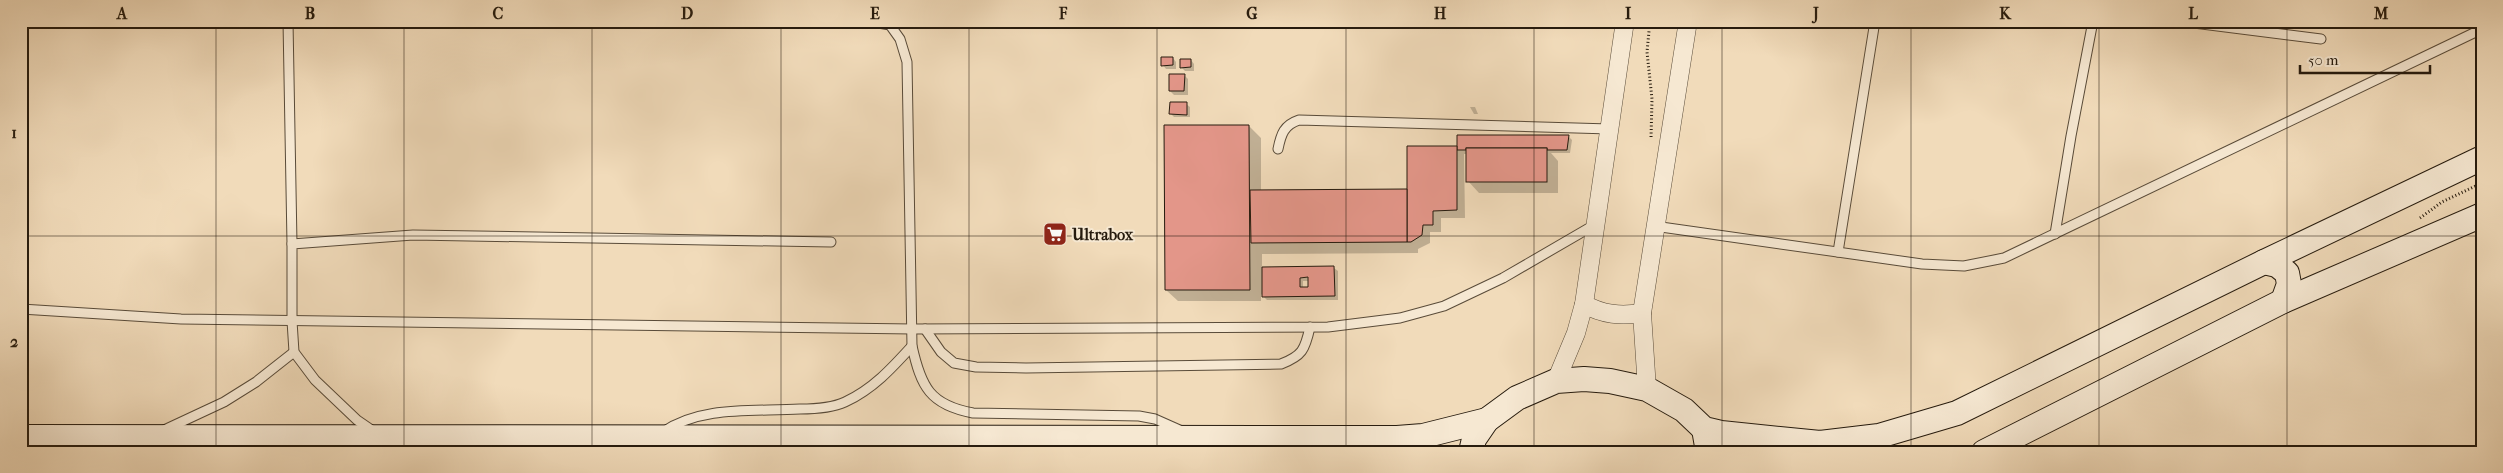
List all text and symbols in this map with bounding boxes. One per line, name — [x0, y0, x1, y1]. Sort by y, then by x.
text: A — [116, 4, 128, 23]
text: B — [305, 4, 315, 23]
text: C — [493, 4, 504, 23]
text: D — [681, 4, 693, 23]
text: E — [870, 4, 880, 23]
text: F — [1058, 4, 1068, 23]
text: G — [1246, 4, 1258, 23]
text: H — [1434, 4, 1447, 23]
text: I — [1625, 4, 1632, 23]
text: J — [1811, 4, 1819, 24]
text: K — [1999, 4, 2012, 23]
text: L — [2188, 4, 2198, 23]
text: M — [2373, 4, 2389, 23]
scale bar — [2300, 42, 2430, 74]
text: 50 m — [2308, 51, 2339, 69]
text: 1 — [11, 123, 17, 142]
supermarket icon: Ultrabox — [1042, 221, 1068, 247]
place label: Ultrabox — [1071, 225, 1134, 244]
text: 2 — [10, 332, 18, 351]

